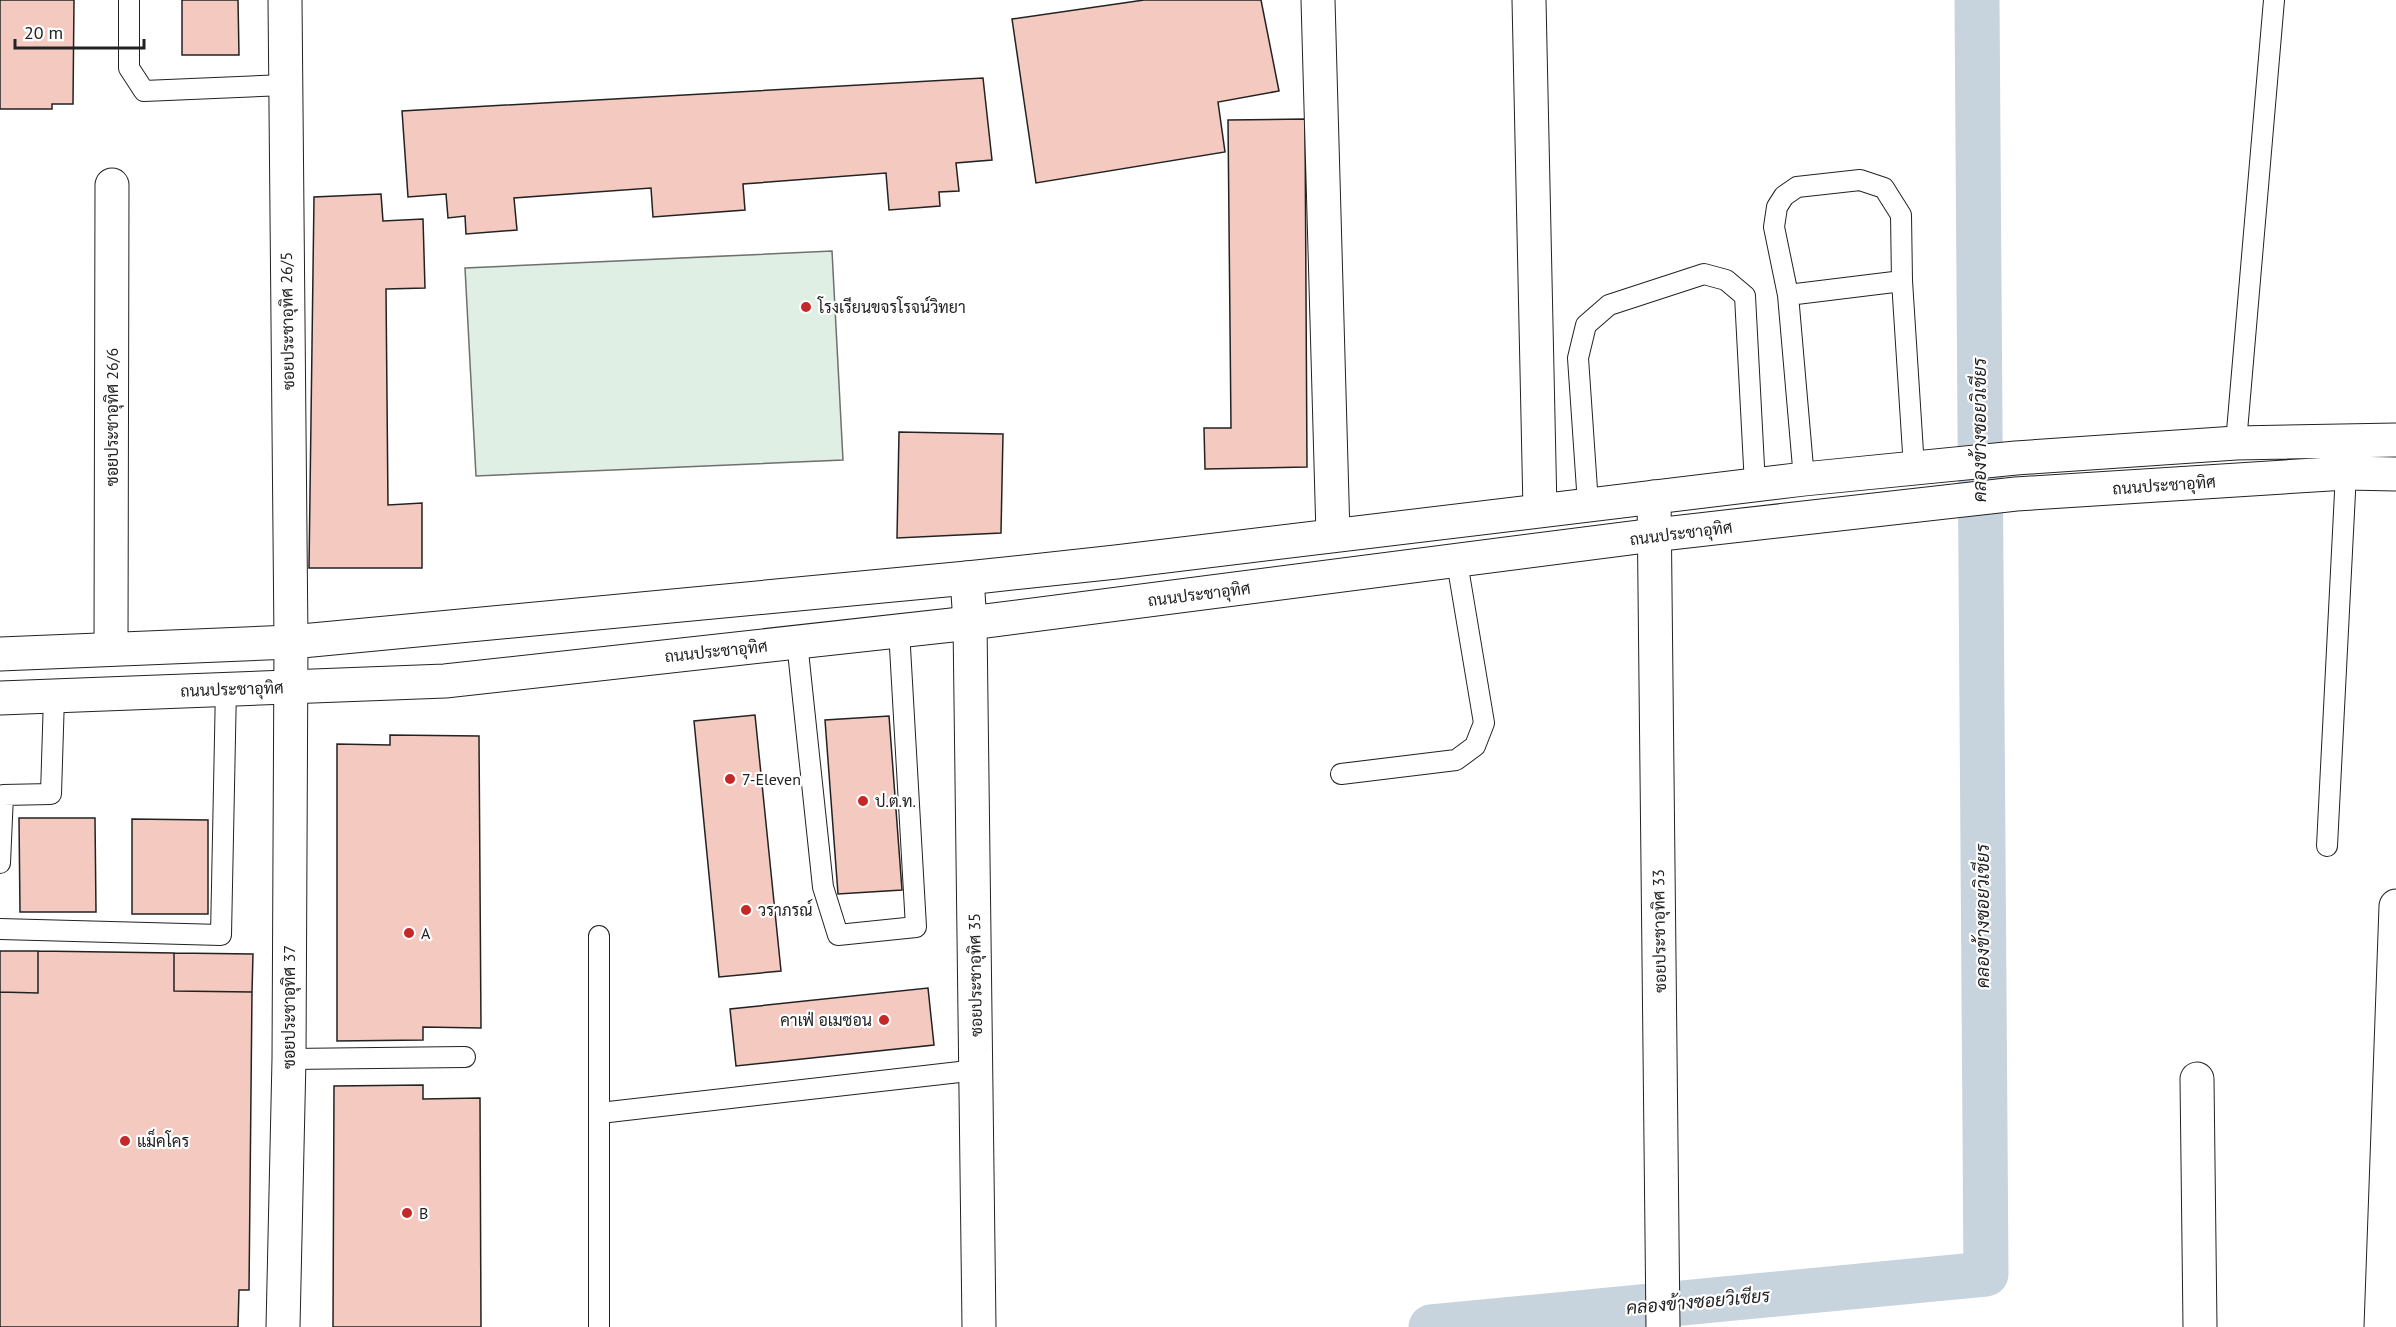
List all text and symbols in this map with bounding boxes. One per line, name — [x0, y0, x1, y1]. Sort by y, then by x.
scale bar — [15, 12, 144, 50]
text: 20 m — [24, 21, 63, 44]
street label: ซอยประชาอุทิศ 26/5 — [276, 252, 300, 390]
place label: โรงเรียนขจรโรจน์วิทยา — [817, 295, 966, 317]
marker: โรงเรียนขจรโรจน์วิทยา — [799, 300, 813, 314]
street label: ซอยประชาอุทิศ 26/6 — [102, 348, 124, 486]
water label: คลองข้างซอยวิเชียร — [1967, 357, 1991, 502]
street label: ถนนประชาอุทิศ — [2112, 471, 2216, 501]
street label: ถนนประชาอุทิศ — [1628, 517, 1734, 551]
street label: ถนนประชาอุทิศ — [1146, 578, 1252, 612]
street label: ถนนประชาอุทิศ — [664, 636, 769, 668]
street label: ถนนประชาอุทิศ — [180, 677, 284, 703]
place label: 7-Eleven — [742, 769, 801, 789]
marker: 7-Eleven — [723, 772, 737, 786]
place label: ป.ต.ท. — [875, 791, 916, 811]
marker: ป.ต.ท. — [856, 794, 870, 808]
water label: คลองข้างซอยวิเชียร — [1970, 843, 1994, 988]
street label: ซอยประชาอุทิศ 33 — [1648, 869, 1672, 993]
place label: วราภรณ์ — [758, 898, 813, 920]
marker: วราภรณ์ — [739, 903, 753, 917]
street label: ซอยประชาอุทิศ 35 — [964, 913, 988, 1037]
place label: A — [421, 923, 431, 943]
marker: A — [402, 926, 416, 940]
street label: ซอยประชาอุทิศ 37 — [279, 945, 301, 1069]
place label: คาเฟ่ อเมซอน — [780, 1010, 872, 1030]
marker: คาเฟ่ อเมซอน — [877, 1013, 891, 1027]
place label: แม็คโคร — [137, 1128, 189, 1151]
marker: แม็คโคร — [118, 1134, 132, 1148]
place label: B — [419, 1203, 428, 1223]
marker: B — [400, 1206, 414, 1220]
water label: คลองข้างซอยวิเชียร — [1625, 1283, 1772, 1319]

